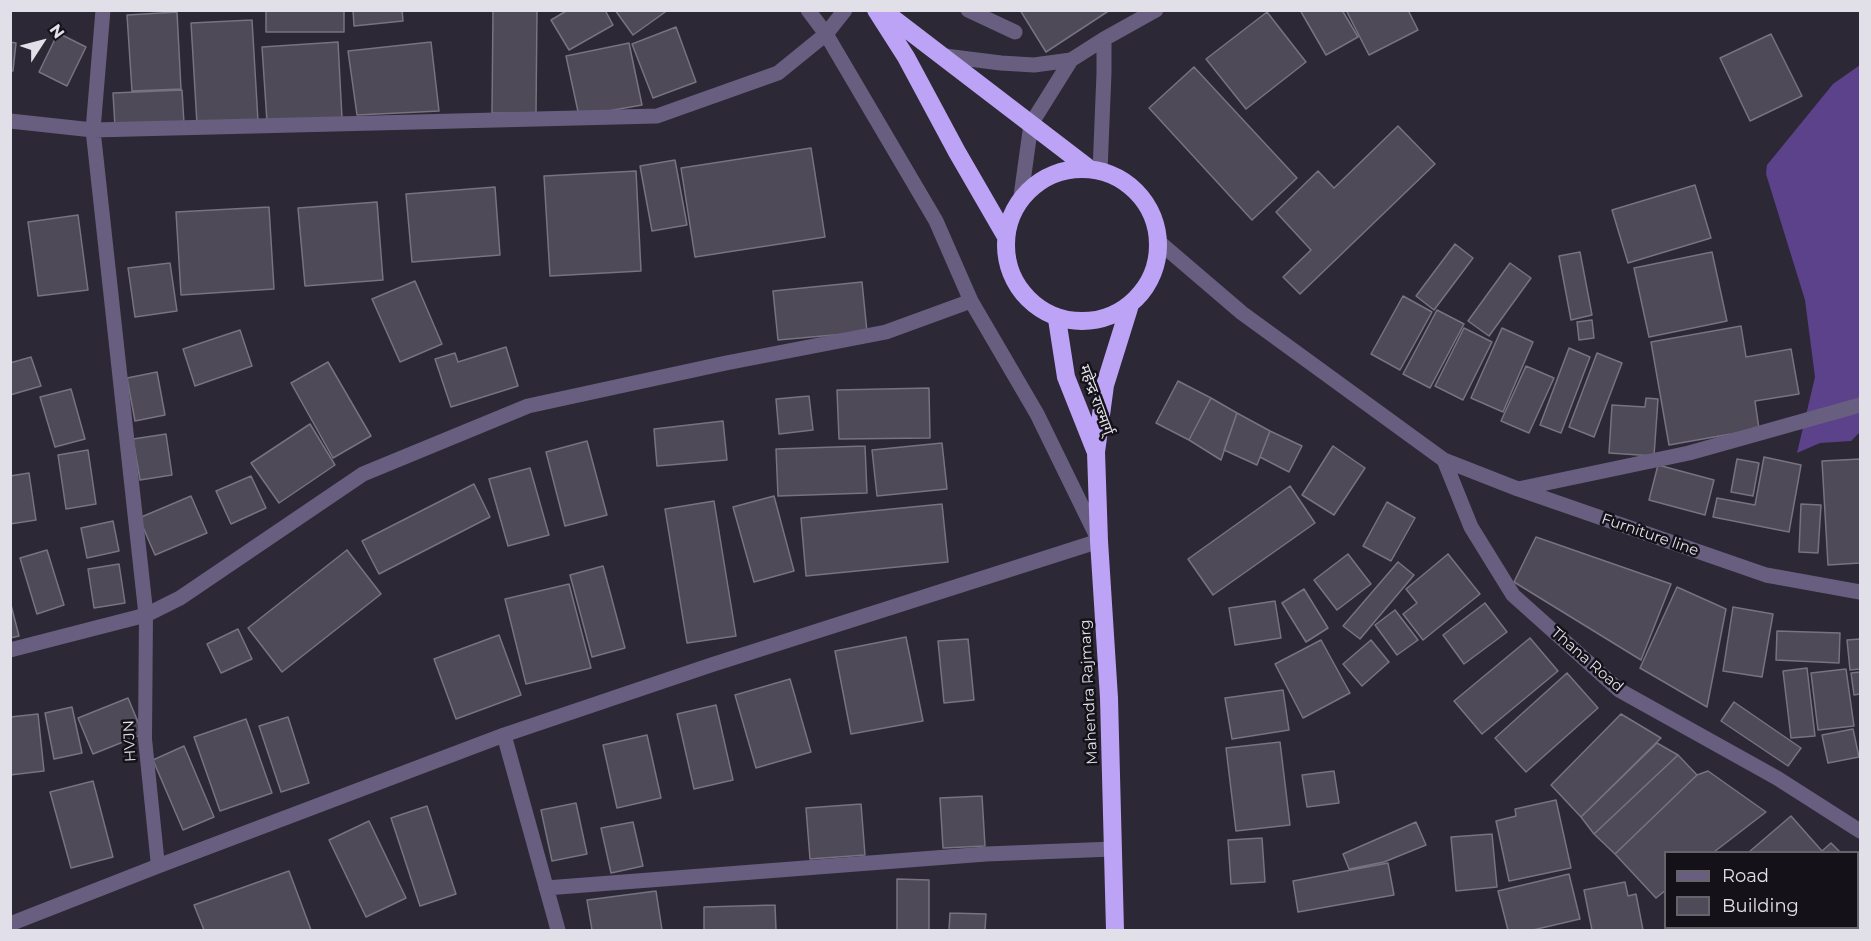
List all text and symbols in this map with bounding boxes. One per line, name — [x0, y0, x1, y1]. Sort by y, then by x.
north arrow — [12, 12, 72, 72]
text: N — [45, 20, 68, 42]
street label: महेन्द्र राज्मार्ग् — [1075, 362, 1117, 438]
street label: Furniture line — [1599, 510, 1701, 560]
street label: Mahendra Rajmarg — [1076, 619, 1102, 765]
street label: Thana Road — [1547, 624, 1627, 696]
street label: HVJN — [120, 720, 140, 762]
legend — [1664, 851, 1859, 929]
text: Road — [1722, 865, 1769, 887]
text: Building — [1722, 895, 1799, 917]

